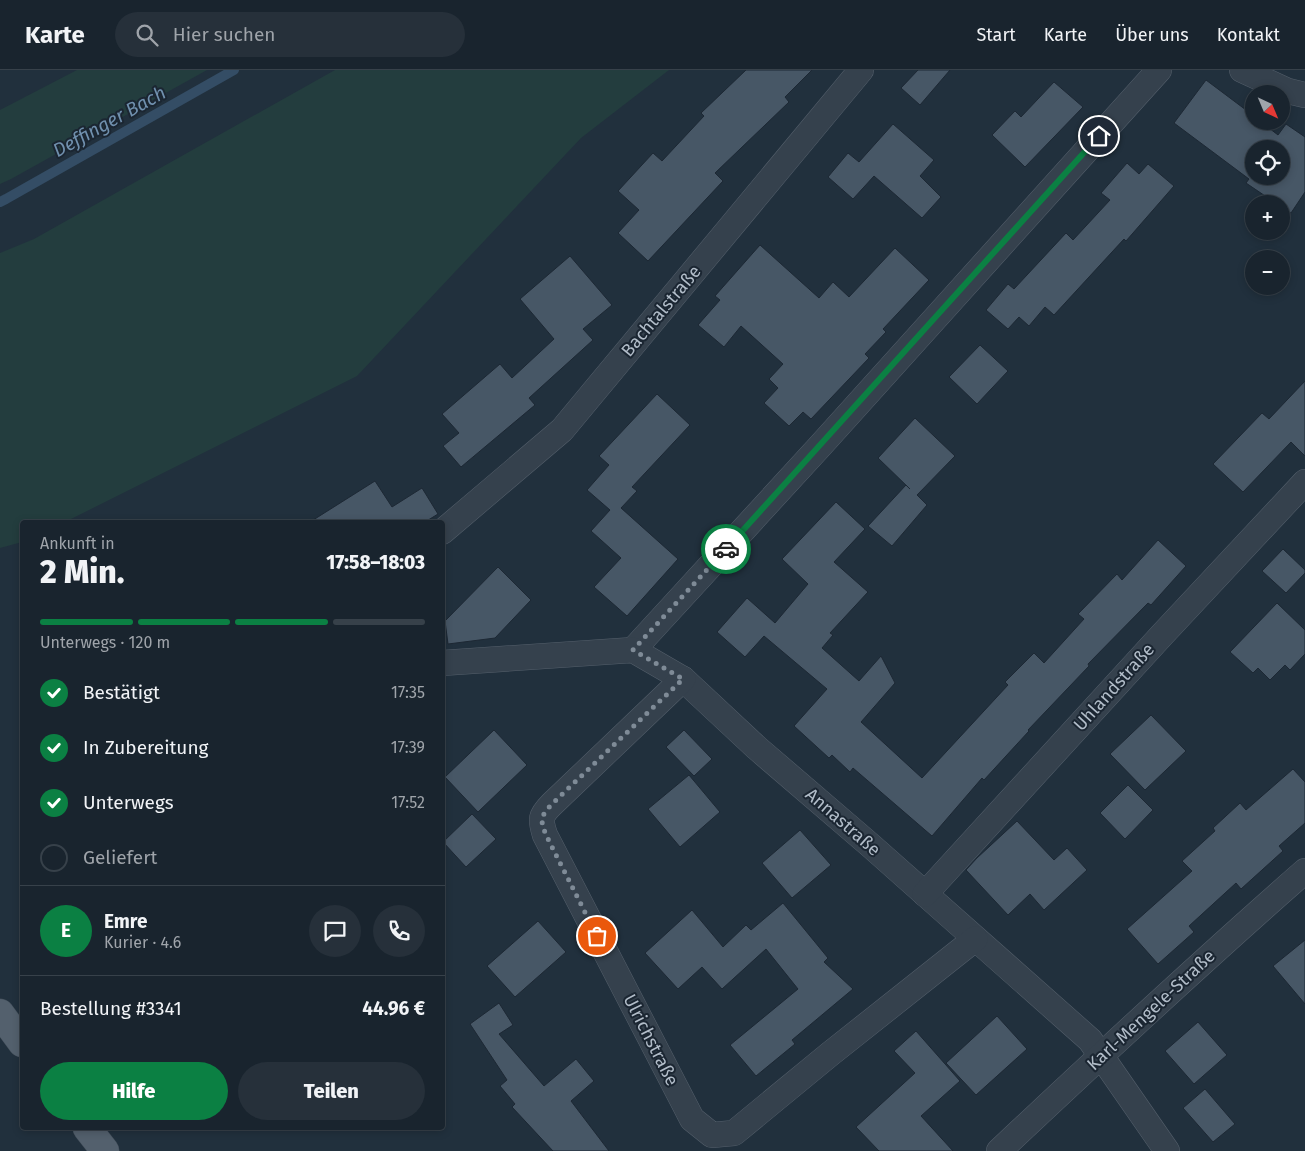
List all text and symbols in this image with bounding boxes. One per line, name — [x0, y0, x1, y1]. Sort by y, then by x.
search box — [115, 12, 465, 57]
text: Karte — [25, 21, 85, 49]
icon: search — [133, 21, 161, 49]
text: Hier suchen — [173, 23, 275, 46]
text: Start — [976, 24, 1016, 46]
text: Karte — [1044, 24, 1087, 46]
text: Über uns — [1115, 24, 1189, 46]
text: Kontakt — [1217, 24, 1280, 46]
water label: Deffinger Bach — [49, 81, 170, 162]
north arrow — [1245, 85, 1290, 130]
map controls — [1245, 85, 1290, 295]
pin — [1078, 115, 1120, 157]
icon: home — [1085, 122, 1113, 150]
button: locate — [1245, 140, 1290, 185]
button: + — [1245, 195, 1290, 240]
button: − — [1245, 250, 1290, 295]
street label: Bachtalstraße — [616, 261, 706, 361]
courier — [701, 524, 751, 574]
text: Ankunft in — [40, 534, 115, 553]
icon: car — [712, 535, 740, 563]
text: 17:58–18:03 — [326, 551, 425, 574]
text: 2 Min. — [40, 553, 124, 591]
text: Unterwegs · 120 m — [40, 633, 170, 652]
street label: Uhlandstraße — [1069, 639, 1159, 735]
icon: check — [40, 679, 68, 707]
text: Bestätigt — [83, 681, 160, 704]
text: 17:35 — [391, 683, 425, 702]
icon: check — [40, 734, 68, 762]
text: In Zubereitung — [83, 736, 208, 759]
text: 17:39 — [391, 738, 425, 757]
street label: Annastraße — [801, 783, 885, 861]
icon: check — [40, 789, 68, 817]
text: Unterwegs — [83, 791, 174, 814]
text: 17:52 — [391, 793, 425, 812]
text: Geliefert — [83, 846, 157, 869]
button: chat — [309, 905, 361, 957]
button: phone — [373, 905, 425, 957]
text: Emre — [104, 910, 147, 933]
pin — [576, 915, 618, 957]
text: E — [61, 919, 71, 942]
icon: bag — [583, 922, 611, 950]
text: Kurier · 4.6 — [104, 933, 181, 952]
street label: Karl-Mengele-Straße — [1082, 945, 1220, 1075]
street label: Ulrichstraße — [619, 991, 683, 1089]
text: Bestellung #3341 — [40, 997, 182, 1020]
text: 44.96 € — [362, 997, 425, 1020]
button: Hilfe — [40, 1062, 228, 1120]
button: Teilen — [238, 1062, 425, 1120]

